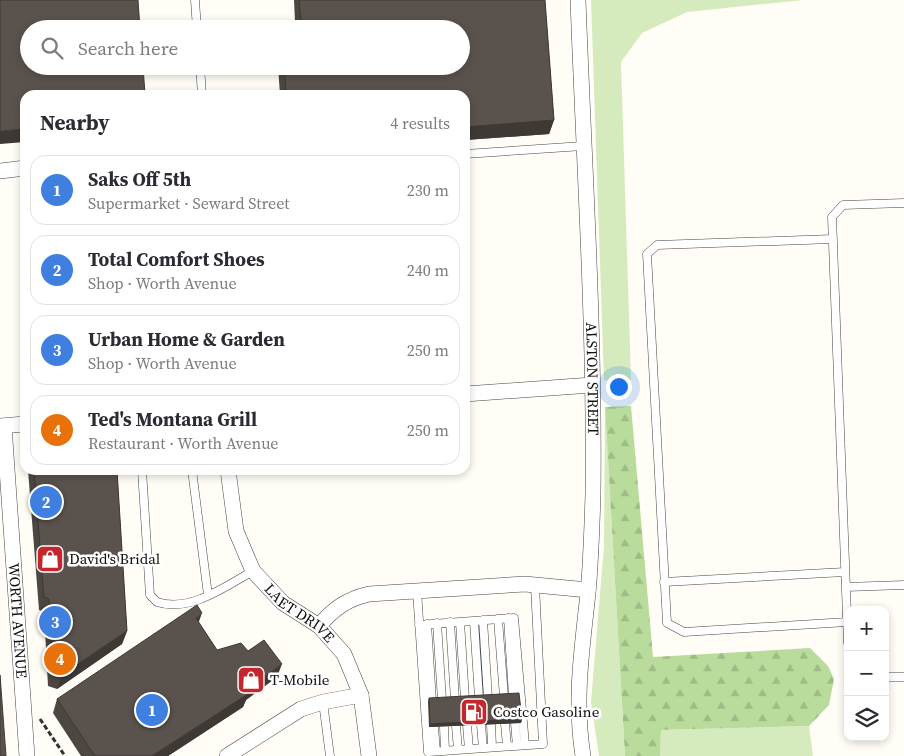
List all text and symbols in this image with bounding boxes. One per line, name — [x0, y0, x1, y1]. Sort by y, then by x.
search box — [20, 20, 470, 75]
icon: search — [38, 34, 66, 62]
text: Search here — [78, 35, 178, 61]
text: Nearby — [40, 108, 110, 137]
text: 4 results — [390, 112, 450, 134]
text: Saks Off 5th — [88, 166, 191, 192]
text: 1 — [53, 179, 61, 201]
text: 230 m — [407, 179, 449, 201]
text: Supermarket · Seward Street — [88, 192, 290, 214]
text: Total Comfort Shoes — [88, 246, 265, 272]
text: 2 — [53, 259, 61, 281]
text: 240 m — [407, 259, 449, 281]
text: Shop · Worth Avenue — [88, 272, 237, 294]
street label: ALSTON STREET — [581, 322, 604, 435]
text: Urban Home & Garden — [88, 326, 285, 352]
text: 3 — [53, 339, 61, 361]
text: 250 m — [407, 339, 449, 361]
text: Shop · Worth Avenue — [88, 352, 237, 374]
your location — [606, 374, 632, 400]
text: Ted's Montana Grill — [88, 406, 257, 432]
text: 4 — [53, 419, 61, 441]
text: 250 m — [407, 419, 449, 441]
text: Restaurant · Worth Avenue — [88, 432, 278, 454]
pin: 2 — [30, 483, 62, 521]
shop icon: David's Bridal — [35, 544, 65, 574]
place label: David's Bridal — [69, 548, 161, 569]
street label: WORTH AVENUE — [4, 562, 33, 679]
street label: LAET DRIVE — [260, 579, 340, 647]
pin: 3 — [39, 603, 71, 641]
map controls — [844, 606, 889, 741]
button: + — [844, 606, 889, 651]
pin: 4 — [44, 640, 76, 678]
button: − — [844, 651, 889, 696]
shop icon: T-Mobile — [236, 665, 266, 695]
place label: T-Mobile — [270, 669, 330, 690]
pin: 1 — [136, 691, 168, 729]
button: layers — [844, 696, 889, 741]
fuel station icon: Costco Gasoline — [459, 697, 489, 727]
place label: Costco Gasoline — [493, 701, 600, 722]

